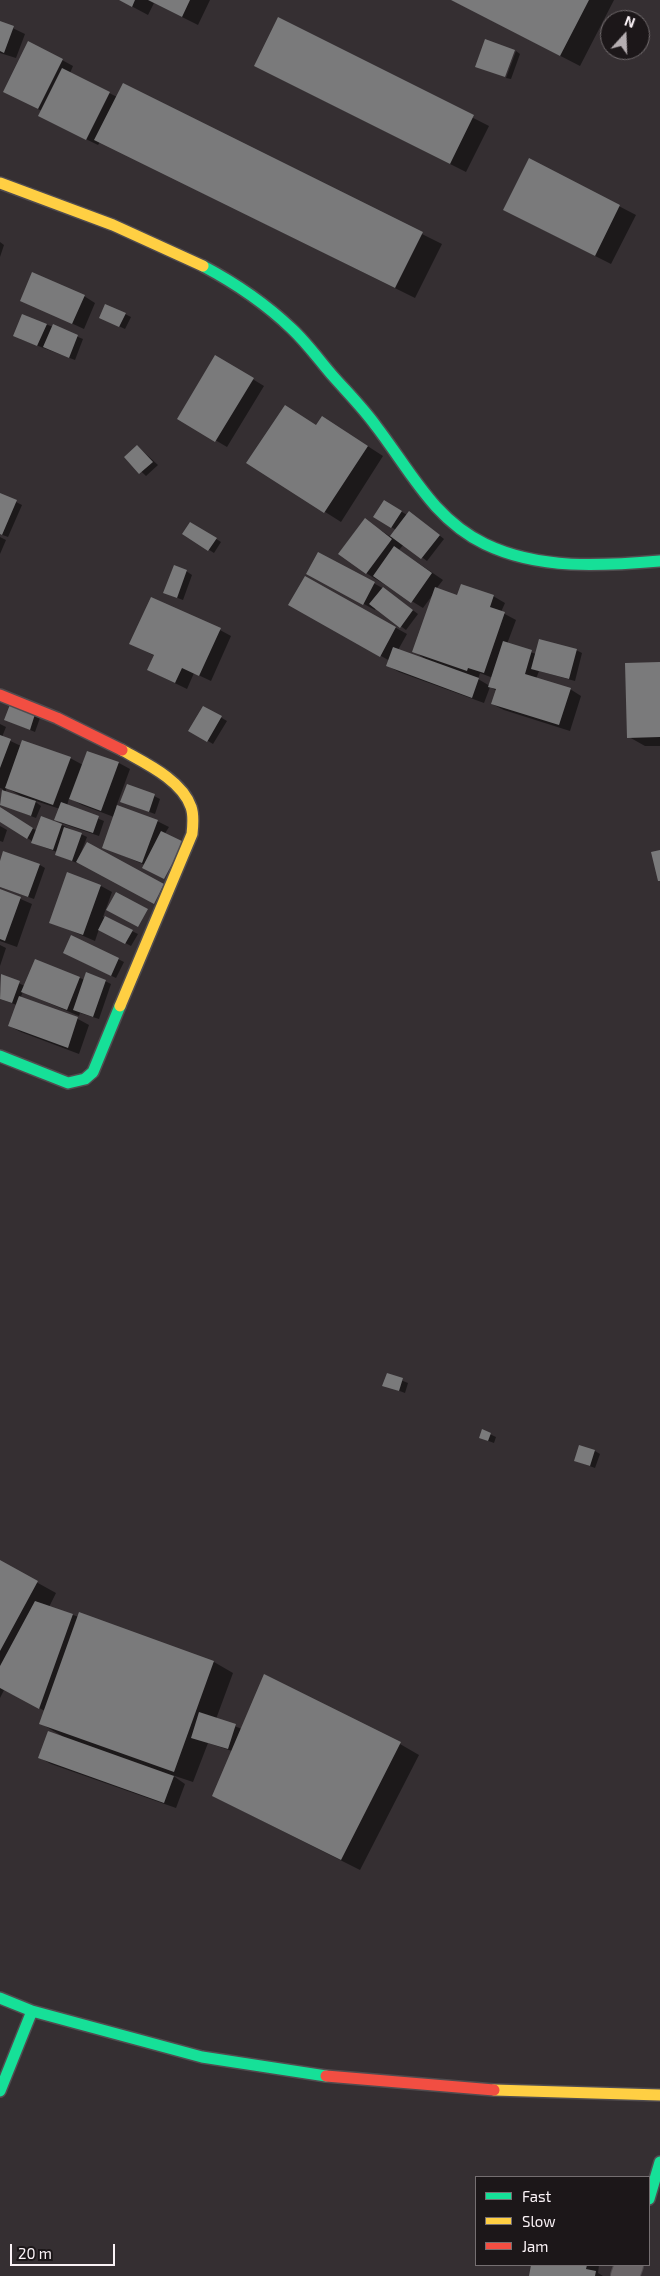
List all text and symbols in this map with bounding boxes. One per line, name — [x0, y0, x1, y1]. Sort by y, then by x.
north arrow — [600, 10, 650, 60]
text: N — [622, 12, 638, 31]
legend — [475, 2176, 650, 2266]
text: Fast — [522, 2187, 551, 2205]
text: Slow — [522, 2212, 556, 2230]
scale bar — [12, 2234, 118, 2266]
text: Jam — [522, 2237, 548, 2255]
text: 20 m — [18, 2244, 52, 2262]

